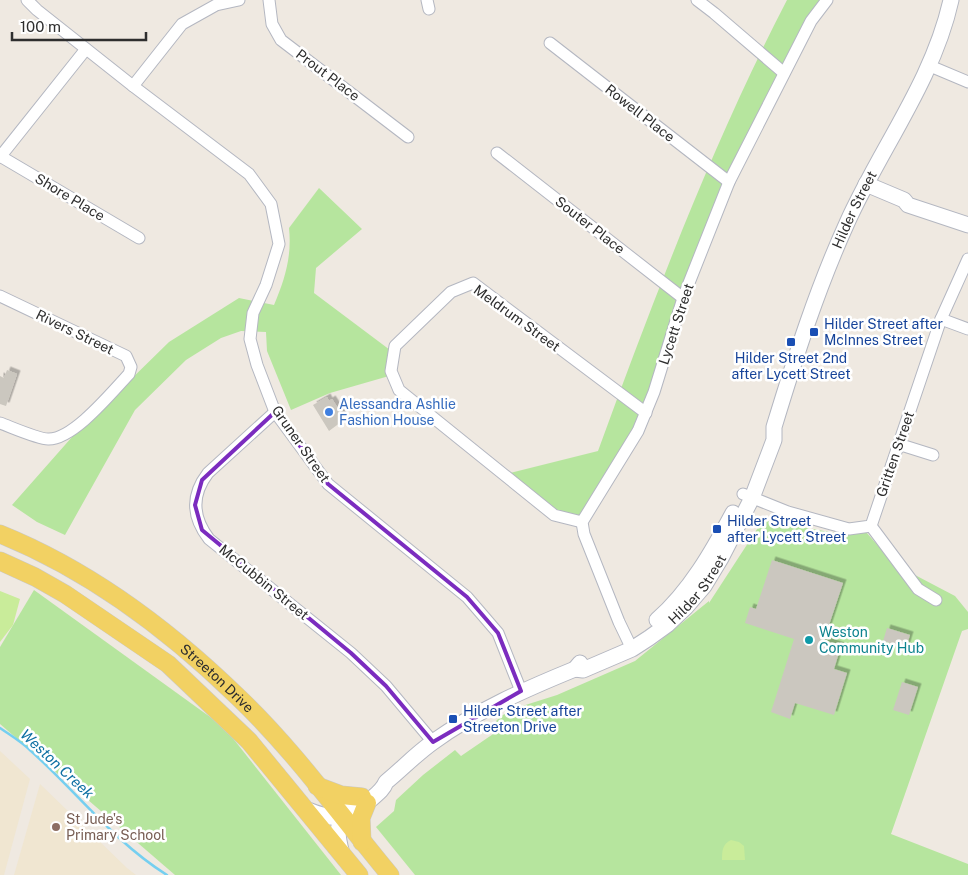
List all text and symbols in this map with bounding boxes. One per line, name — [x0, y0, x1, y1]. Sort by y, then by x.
scale bar — [12, 10, 146, 42]
text: 100 m — [20, 18, 61, 35]
street label: Prout Place — [293, 46, 363, 104]
street label: Rowell Place — [602, 81, 678, 145]
street label: Hilder Street — [829, 168, 880, 251]
street label: Shore Place — [32, 170, 108, 224]
street label: Souter Place — [552, 193, 628, 257]
street label: Meldrum Street — [471, 281, 563, 355]
street label: Lycett Street — [655, 281, 697, 367]
street label: Rivers Street — [34, 306, 116, 358]
place label: Hilder Street after McInnes Street — [824, 316, 943, 348]
marker: Hilder Street after McInnes Street — [808, 326, 820, 338]
marker: Hilder Street 2nd after Lycett Street — [785, 336, 797, 348]
place label: Hilder Street 2nd after Lycett Street — [731, 350, 851, 382]
place label: Alessandra Ashlie Fashion House — [339, 396, 456, 428]
street label: Gruner Street — [269, 403, 333, 485]
marker: Alessandra Ashlie Fashion House — [323, 406, 335, 418]
street label: Gritten Street — [873, 409, 917, 499]
place label: Hilder Street after Lycett Street — [727, 513, 846, 545]
marker: Hilder Street after Lycett Street — [711, 523, 723, 535]
street label: McCubbin Street — [216, 541, 312, 623]
street label: Hilder Street — [665, 552, 729, 627]
place label: Weston Community Hub — [819, 624, 924, 656]
marker: Weston Community Hub — [803, 634, 815, 646]
street label: Streeton Drive — [177, 640, 257, 716]
place label: Hilder Street after Streeton Drive — [463, 703, 582, 735]
marker: Hilder Street after Streeton Drive — [447, 713, 459, 725]
water label: Weston Creek — [17, 725, 98, 802]
place label: St Jude's Primary School — [66, 811, 165, 843]
marker: St Jude's Primary School — [50, 821, 62, 833]

